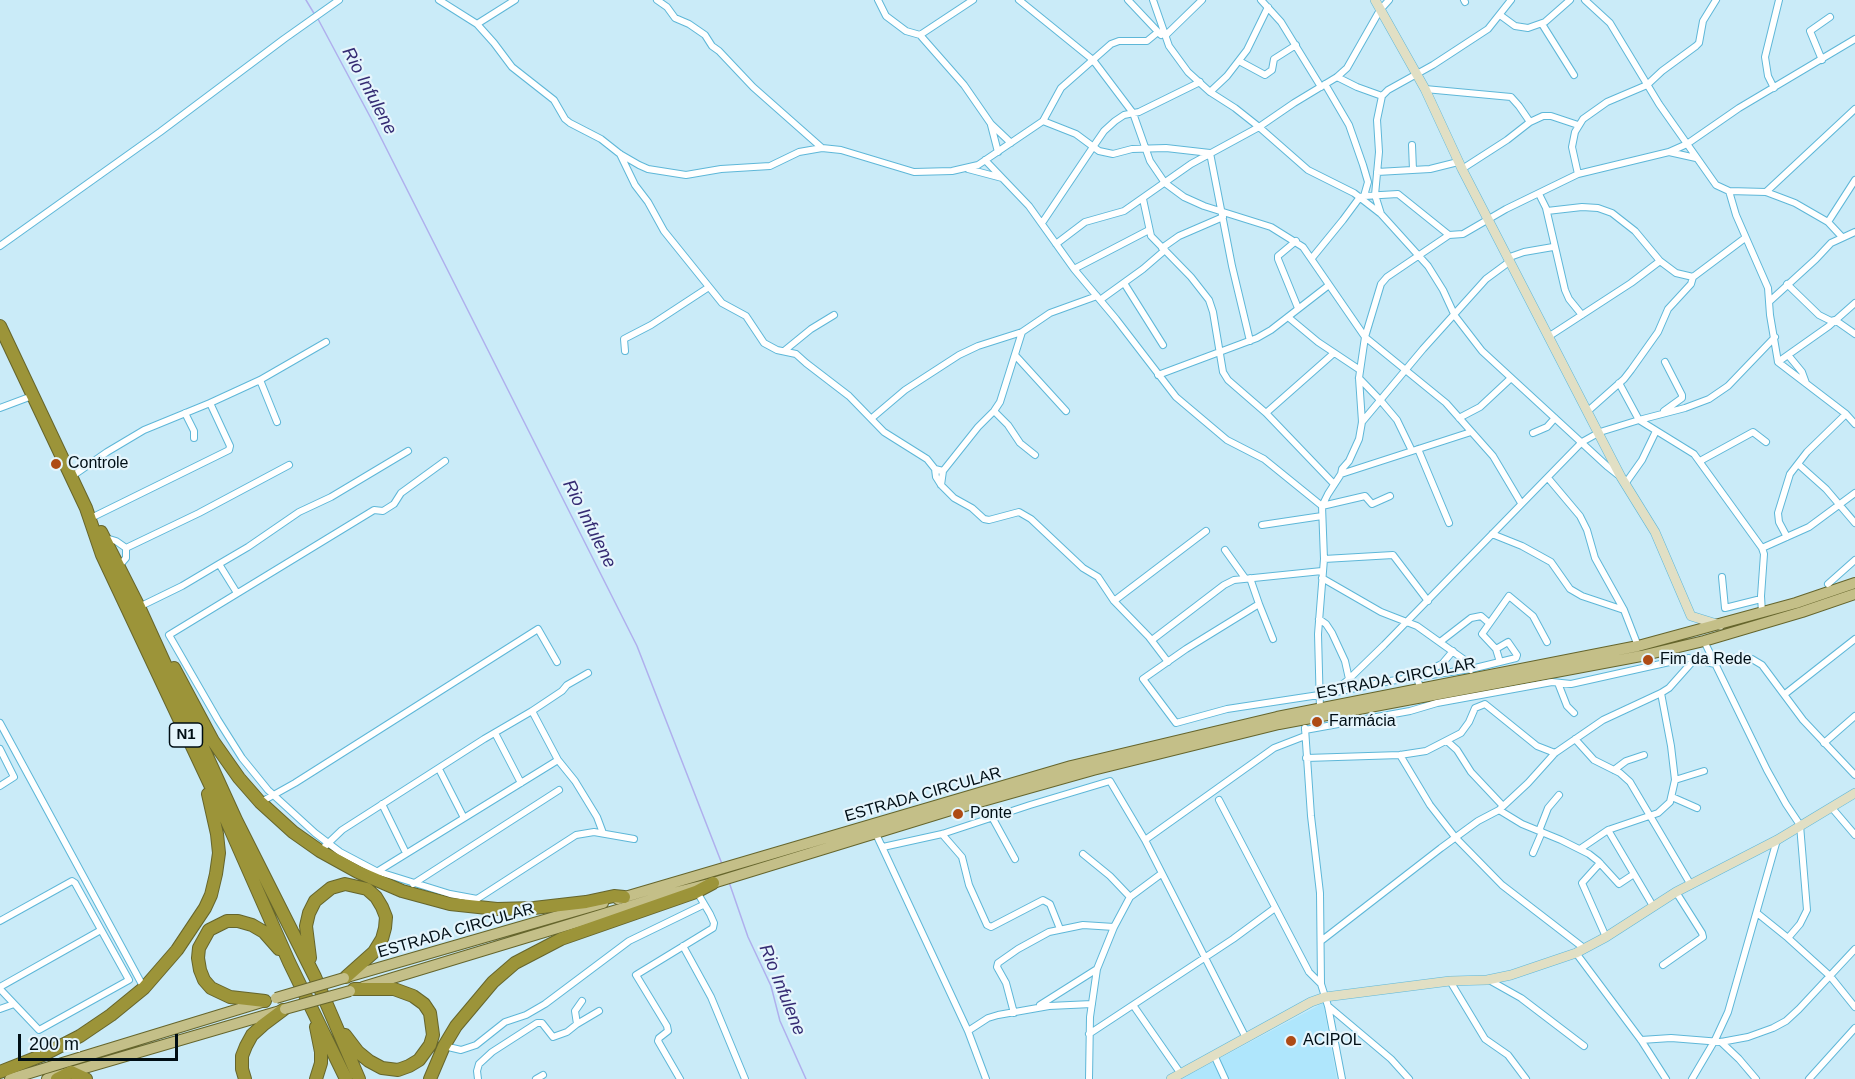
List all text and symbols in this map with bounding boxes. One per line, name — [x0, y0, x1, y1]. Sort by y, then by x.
water label: Rio Infulene — [337, 44, 401, 138]
place label: Controle — [68, 454, 128, 474]
marker: Controle — [49, 457, 63, 471]
water label: Rio Infulene — [558, 476, 620, 572]
place label: Fim da Rede — [1660, 650, 1752, 670]
marker: Fim da Rede — [1641, 653, 1655, 667]
street label: ESTRADA CIRCULAR — [1315, 654, 1477, 704]
place label: Farmácia — [1329, 712, 1396, 732]
marker: Farmácia — [1310, 715, 1324, 729]
road number: N1 — [170, 723, 202, 747]
street label: ESTRADA CIRCULAR — [843, 763, 1003, 827]
place label: Ponte — [970, 804, 1012, 824]
marker: Ponte — [951, 807, 965, 821]
street label: ESTRADA CIRCULAR — [376, 899, 536, 963]
water label: Rio Infulene — [754, 941, 810, 1039]
scale bar — [21, 1022, 182, 1060]
place label: ACIPOL — [1303, 1031, 1362, 1051]
text: 200 m — [29, 1034, 79, 1054]
marker: ACIPOL — [1284, 1034, 1298, 1048]

